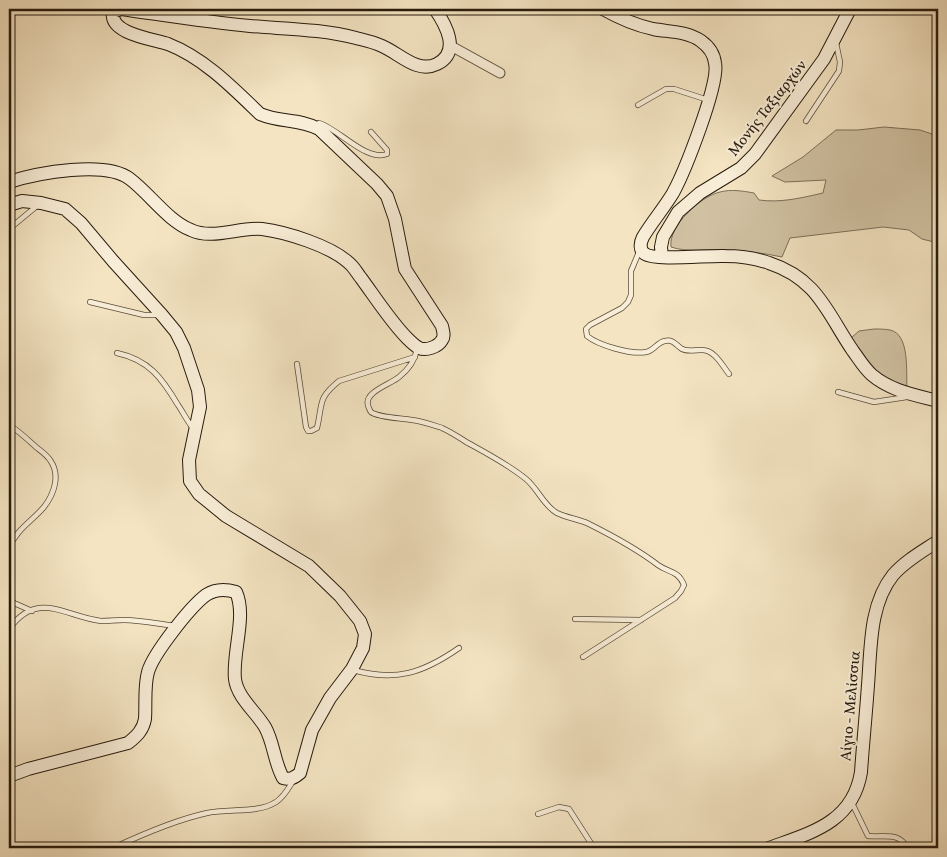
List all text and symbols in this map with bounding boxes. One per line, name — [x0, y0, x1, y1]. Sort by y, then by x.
street label: Μονής Ταξιαρχών — [724, 56, 812, 161]
street label: Αίγιο - Μελίσσια — [836, 650, 867, 762]

